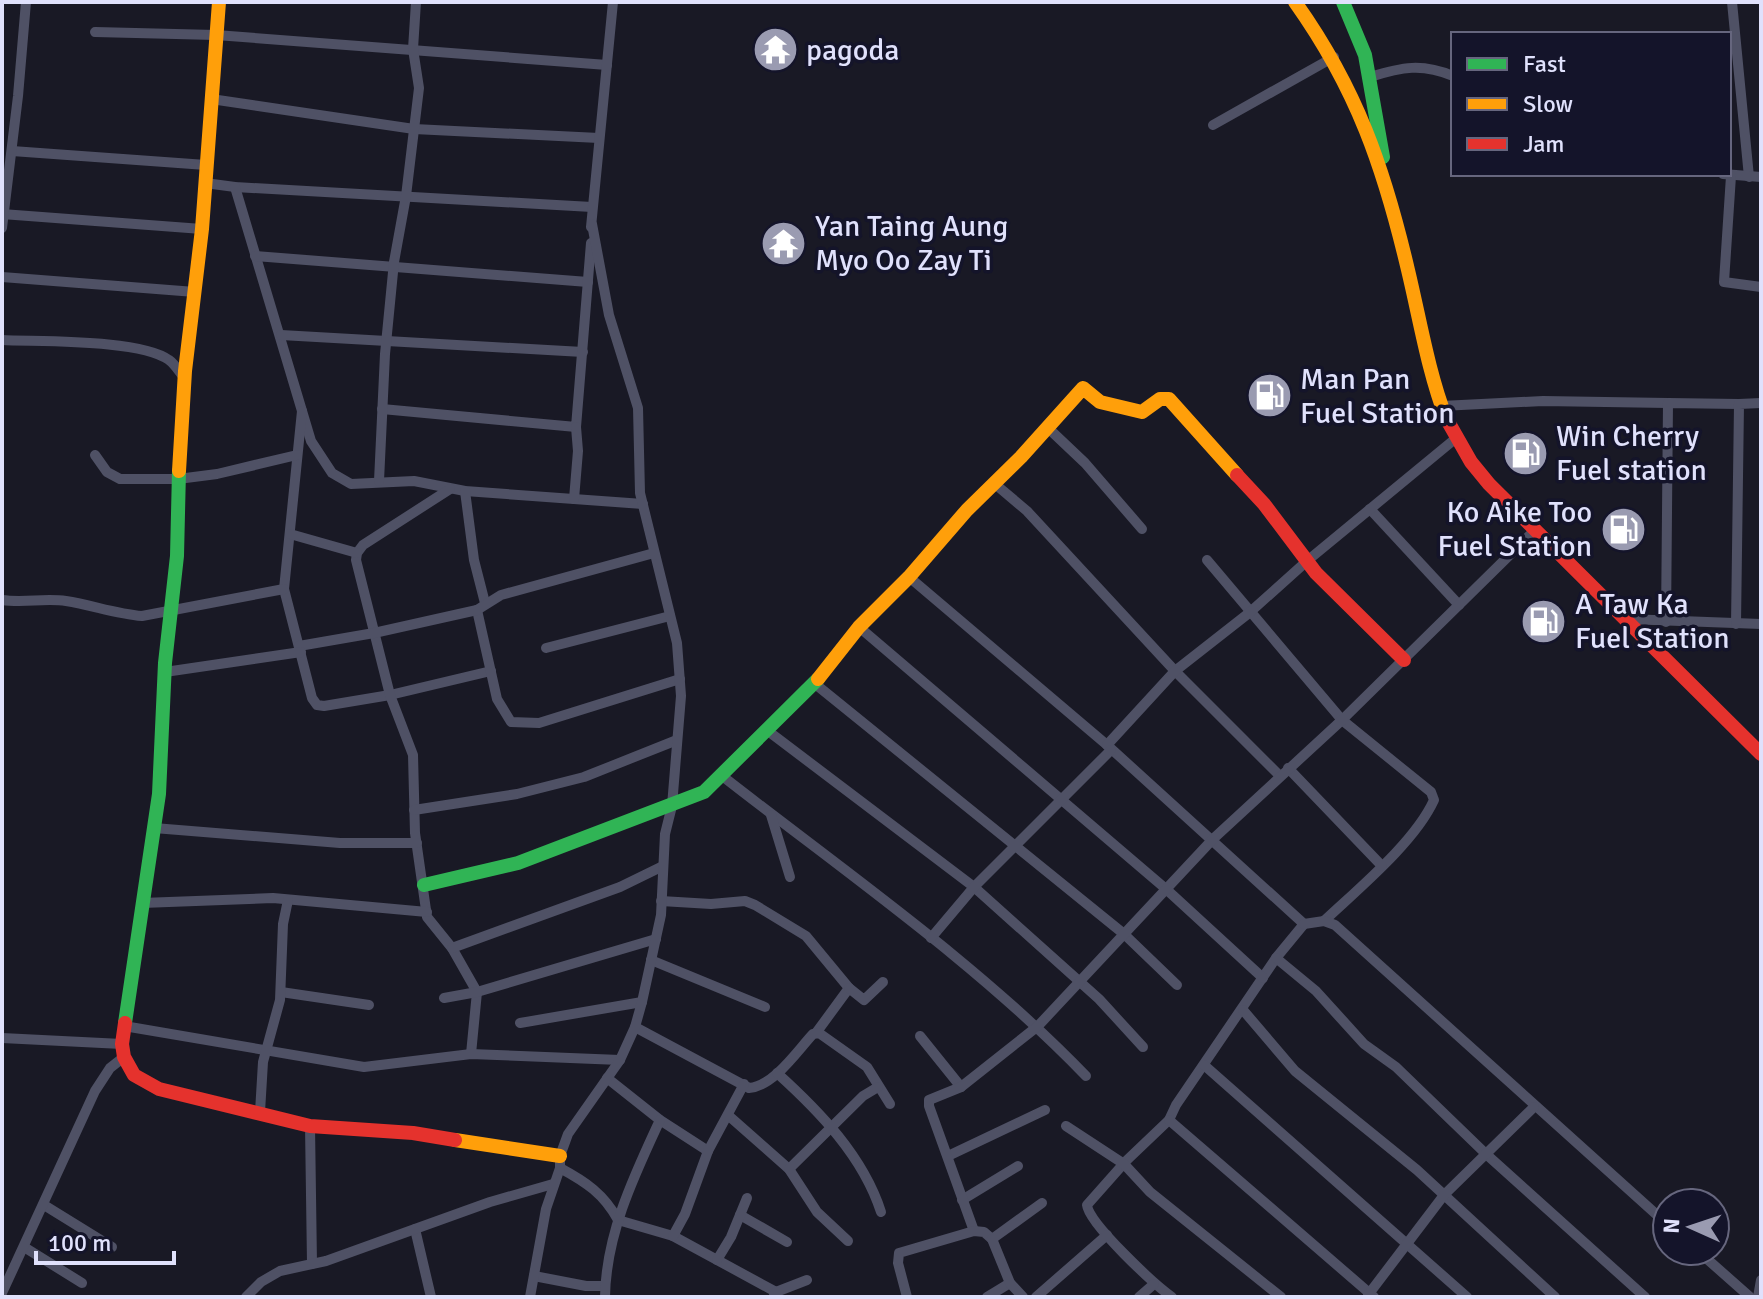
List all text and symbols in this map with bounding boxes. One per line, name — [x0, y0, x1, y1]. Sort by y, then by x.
temple icon: pagoda — [751, 26, 799, 74]
place label: pagoda — [806, 32, 900, 69]
legend — [1451, 32, 1731, 176]
text: Fast — [1523, 49, 1566, 79]
text: Slow — [1523, 89, 1573, 119]
text: Jam — [1523, 129, 1564, 159]
place label: Yan Taing Aung Myo Oo Zay Ti — [815, 208, 1008, 279]
temple icon: Yan Taing Aung Myo Oo Zay Ti — [760, 219, 808, 267]
place label: Man Pan Fuel Station — [1300, 361, 1455, 432]
fuel station icon: Man Pan Fuel Station — [1245, 372, 1293, 420]
place label: Win Cherry Fuel station — [1556, 418, 1707, 489]
fuel station icon: Win Cherry Fuel station — [1501, 429, 1549, 477]
place label: Ko Aike Too Fuel Station — [1438, 494, 1592, 565]
fuel station icon: Ko Aike Too Fuel Station — [1599, 505, 1647, 553]
place label: A Taw Ka Fuel Station — [1575, 586, 1730, 657]
fuel station icon: A Taw Ka Fuel Station — [1520, 597, 1568, 645]
north arrow — [1651, 1187, 1731, 1267]
scale bar — [36, 1215, 174, 1265]
text: N — [1658, 1218, 1685, 1234]
text: 100 m — [48, 1228, 111, 1258]

